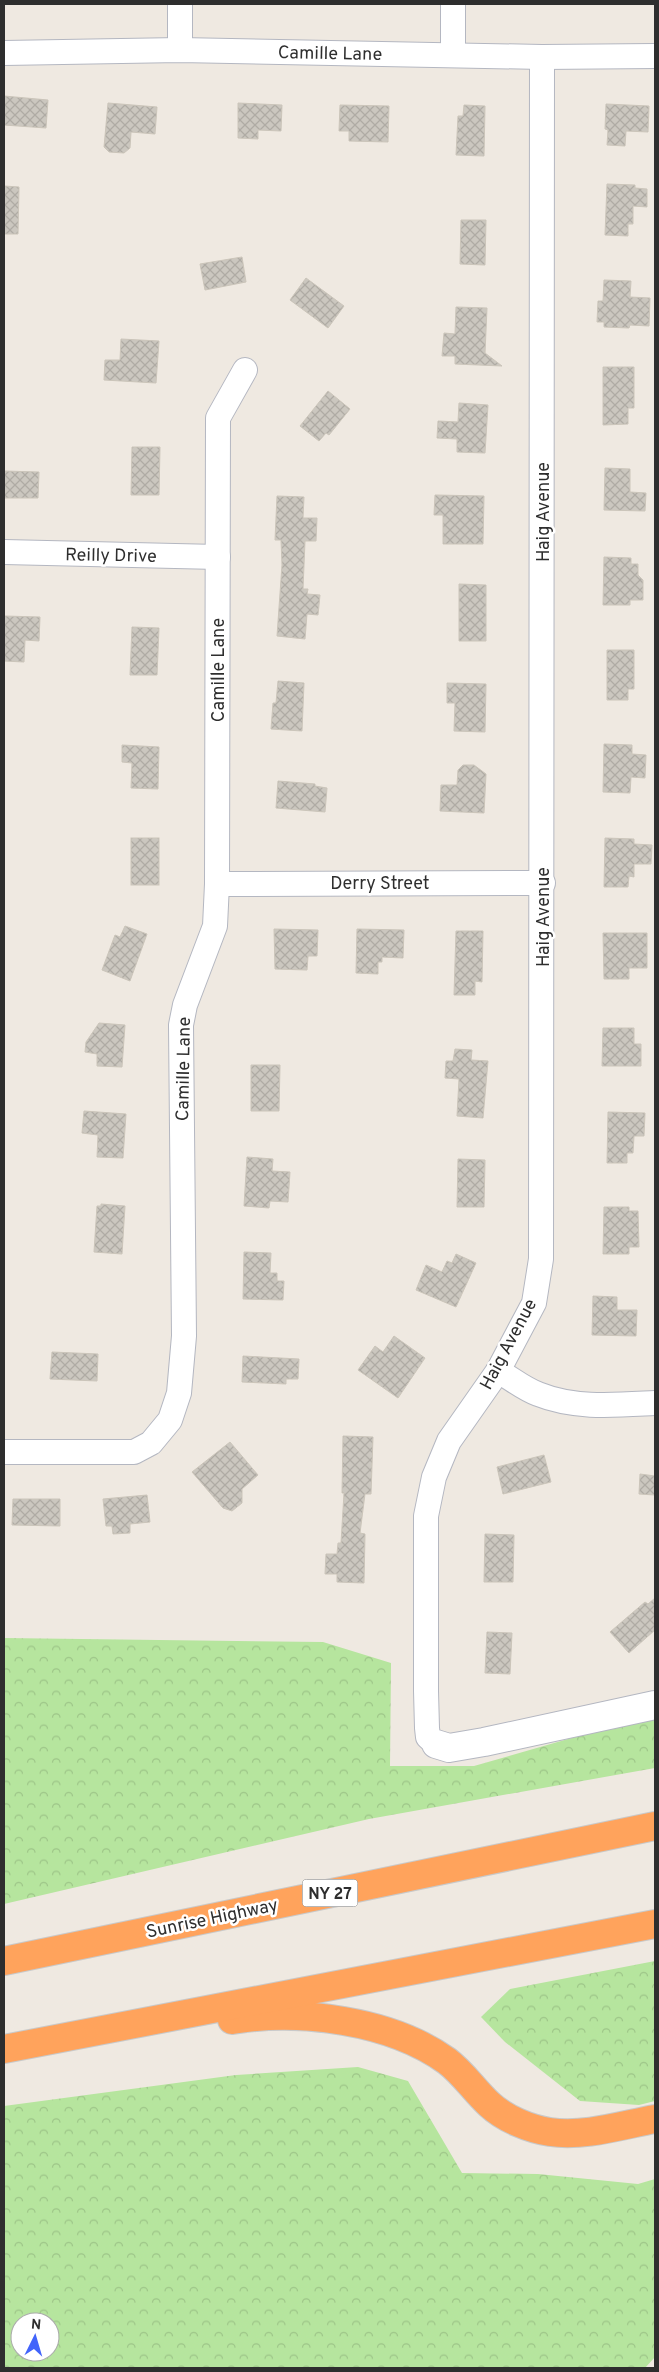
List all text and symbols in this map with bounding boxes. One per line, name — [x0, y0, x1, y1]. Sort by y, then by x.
street label: Camille Lane — [278, 42, 382, 67]
street label: Haig Avenue — [533, 462, 556, 562]
street label: Reilly Drive — [65, 544, 157, 569]
street label: Camille Lane — [208, 618, 231, 722]
street label: Haig Avenue — [533, 867, 556, 967]
street label: Derry Street — [330, 873, 430, 896]
street label: Camille Lane — [172, 1017, 197, 1121]
street label: Haig Avenue — [476, 1295, 543, 1394]
road number: NY 27 — [302, 1880, 358, 1906]
street label: Sunrise Highway — [144, 1894, 280, 1945]
north arrow — [10, 2312, 60, 2362]
text: N — [30, 2317, 42, 2334]

